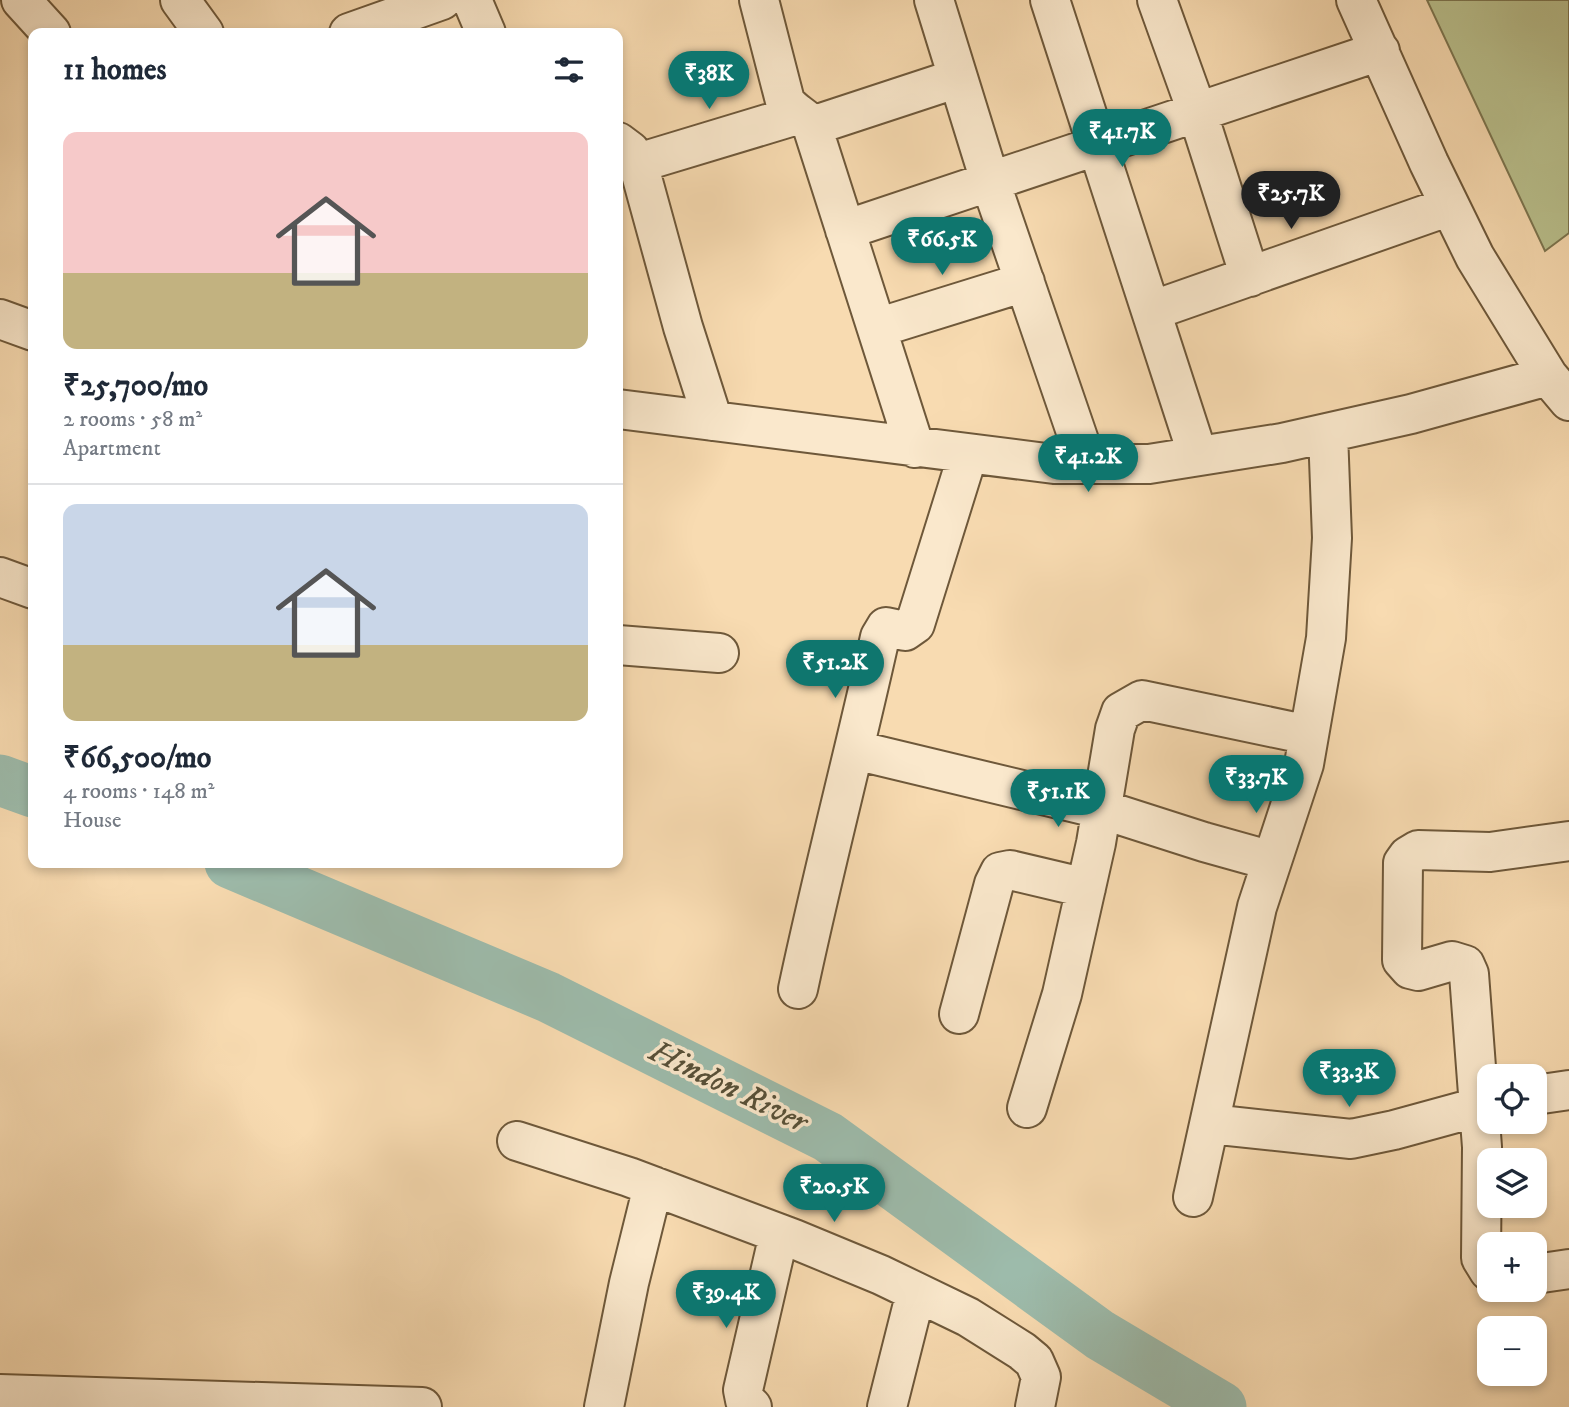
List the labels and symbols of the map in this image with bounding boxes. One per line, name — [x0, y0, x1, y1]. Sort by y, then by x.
pin: ₹38K — [668, 52, 750, 111]
pin: ₹41.7K — [1065, 110, 1179, 169]
pin: ₹25.7K — [1234, 172, 1348, 231]
pin: ₹66.5K — [885, 218, 999, 277]
pin: ₹41.2K — [1031, 434, 1145, 494]
pin: ₹51.2K — [778, 640, 892, 700]
pin: ₹33.7K — [1199, 756, 1313, 815]
pin: ₹51.1K — [1001, 770, 1115, 829]
water label: Hindon River — [642, 1031, 816, 1144]
pin: ₹33.3K — [1292, 1050, 1406, 1109]
pin: ₹20.5K — [777, 1164, 891, 1224]
pin: ₹39.4K — [669, 1270, 783, 1330]

